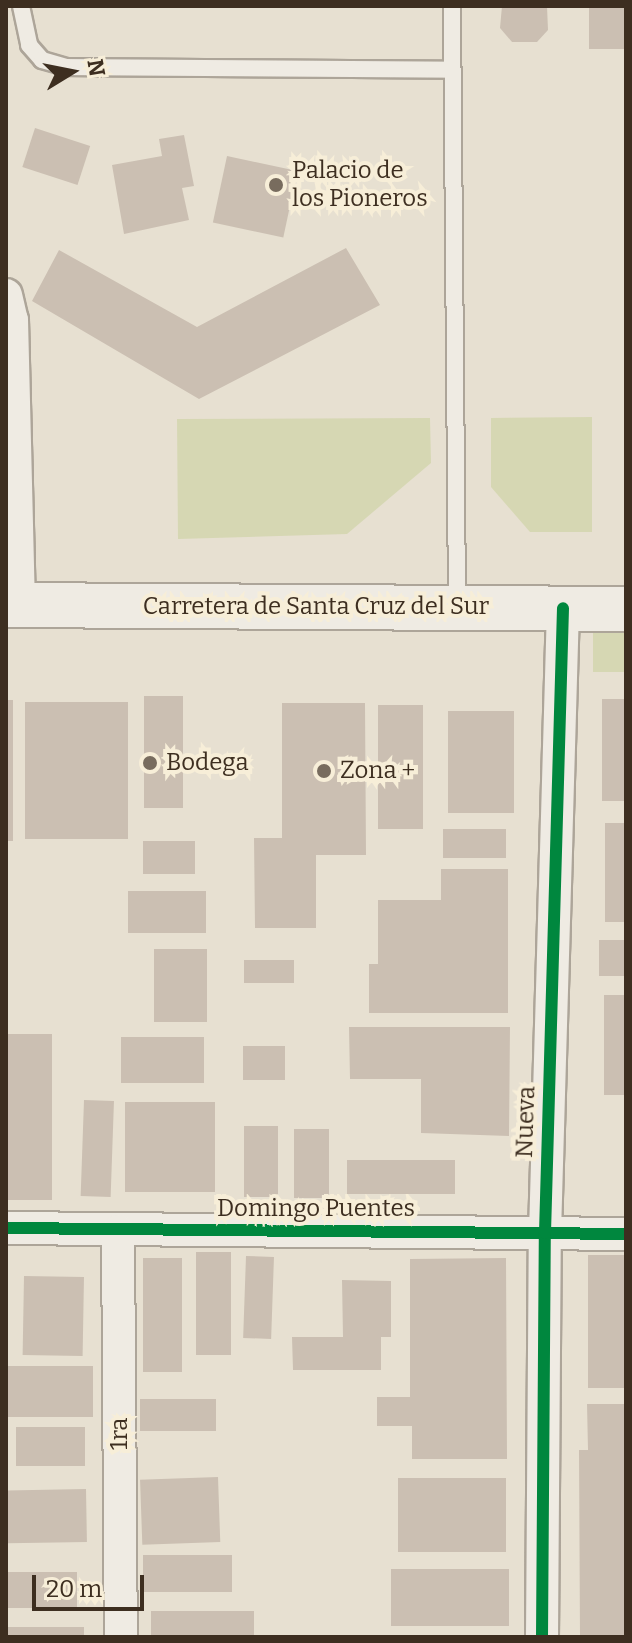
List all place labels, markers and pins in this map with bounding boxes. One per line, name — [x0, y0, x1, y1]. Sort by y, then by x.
place label: Palacio de los Pioneros — [292, 157, 428, 213]
marker: Palacio de los Pioneros — [267, 176, 285, 194]
place label: Bodega — [166, 749, 249, 777]
marker: Bodega — [141, 754, 159, 772]
place label: Zona + — [340, 757, 415, 785]
marker: Zona + — [315, 762, 333, 780]

